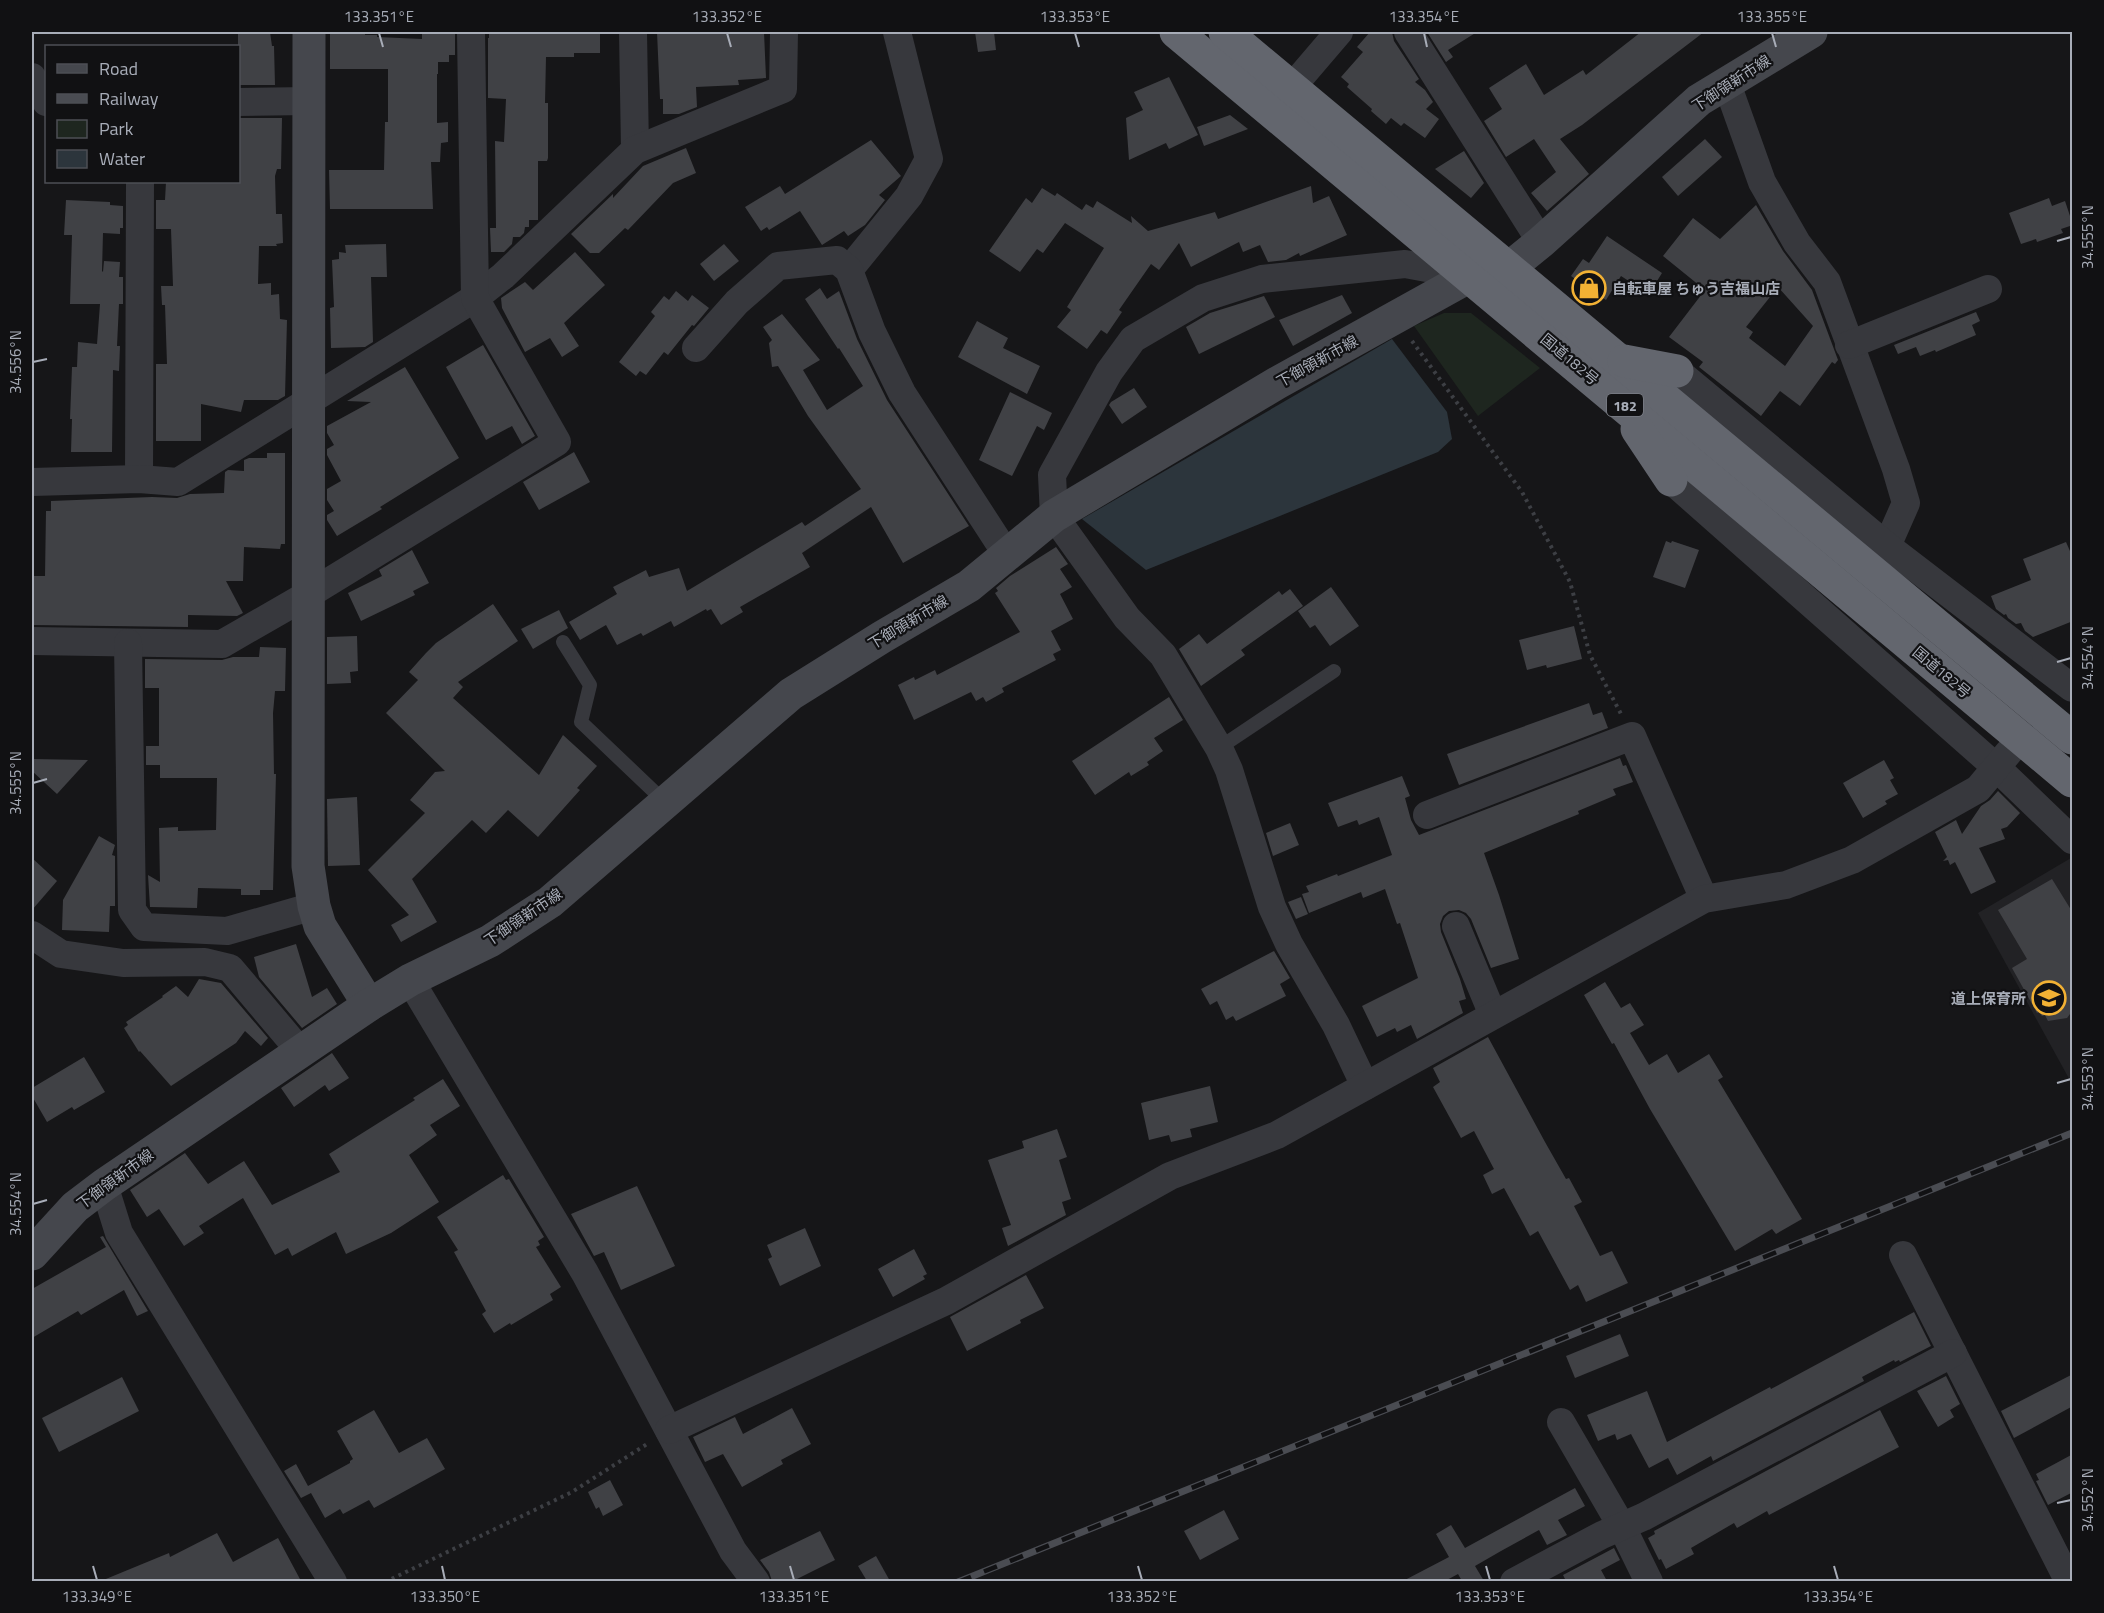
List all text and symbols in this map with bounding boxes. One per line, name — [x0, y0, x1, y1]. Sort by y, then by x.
text: 133.351°E — [344, 5, 414, 28]
text: 133.352°E — [692, 5, 762, 28]
text: 133.353°E — [1040, 5, 1110, 28]
text: 133.354°E — [1389, 5, 1459, 28]
text: 133.355°E — [1737, 5, 1807, 28]
legend — [45, 45, 240, 183]
street label: 下御領新市線 — [1687, 49, 1775, 117]
text: Road — [99, 55, 138, 82]
text: Railway — [99, 85, 159, 112]
text: Park — [99, 115, 134, 142]
text: Water — [99, 145, 145, 172]
text: 34.555°N — [2076, 205, 2099, 269]
shop icon: 自転車屋 ちゅう吉福山店 — [1571, 270, 1607, 306]
place label: 自転車屋 ちゅう吉福山店 — [1612, 277, 1780, 300]
street label: 国道182号 — [1536, 328, 1604, 390]
street label: 下御領新市線 — [1272, 329, 1362, 393]
text: 34.556°N — [4, 330, 27, 394]
road number: 182 — [1607, 394, 1643, 416]
street label: 下御領新市線 — [863, 589, 953, 655]
text: 34.554°N — [2076, 626, 2099, 690]
street label: 国道182号 — [1908, 641, 1976, 703]
text: 34.555°N — [4, 751, 27, 815]
street label: 下御領新市線 — [479, 882, 567, 952]
school or university icon: 道上保育所 — [2031, 980, 2067, 1016]
place label: 道上保育所 — [1951, 987, 2026, 1010]
text: 34.553°N — [2076, 1047, 2099, 1111]
street label: 下御領新市線 — [72, 1143, 158, 1215]
text: 34.554°N — [4, 1172, 27, 1236]
text: 34.552°N — [2076, 1468, 2099, 1532]
text: 133.349°E — [62, 1585, 132, 1608]
text: 133.350°E — [410, 1585, 480, 1608]
text: 133.351°E — [759, 1585, 829, 1608]
text: 133.352°E — [1107, 1585, 1177, 1608]
text: 133.353°E — [1455, 1585, 1525, 1608]
text: 133.354°E — [1803, 1585, 1873, 1608]

